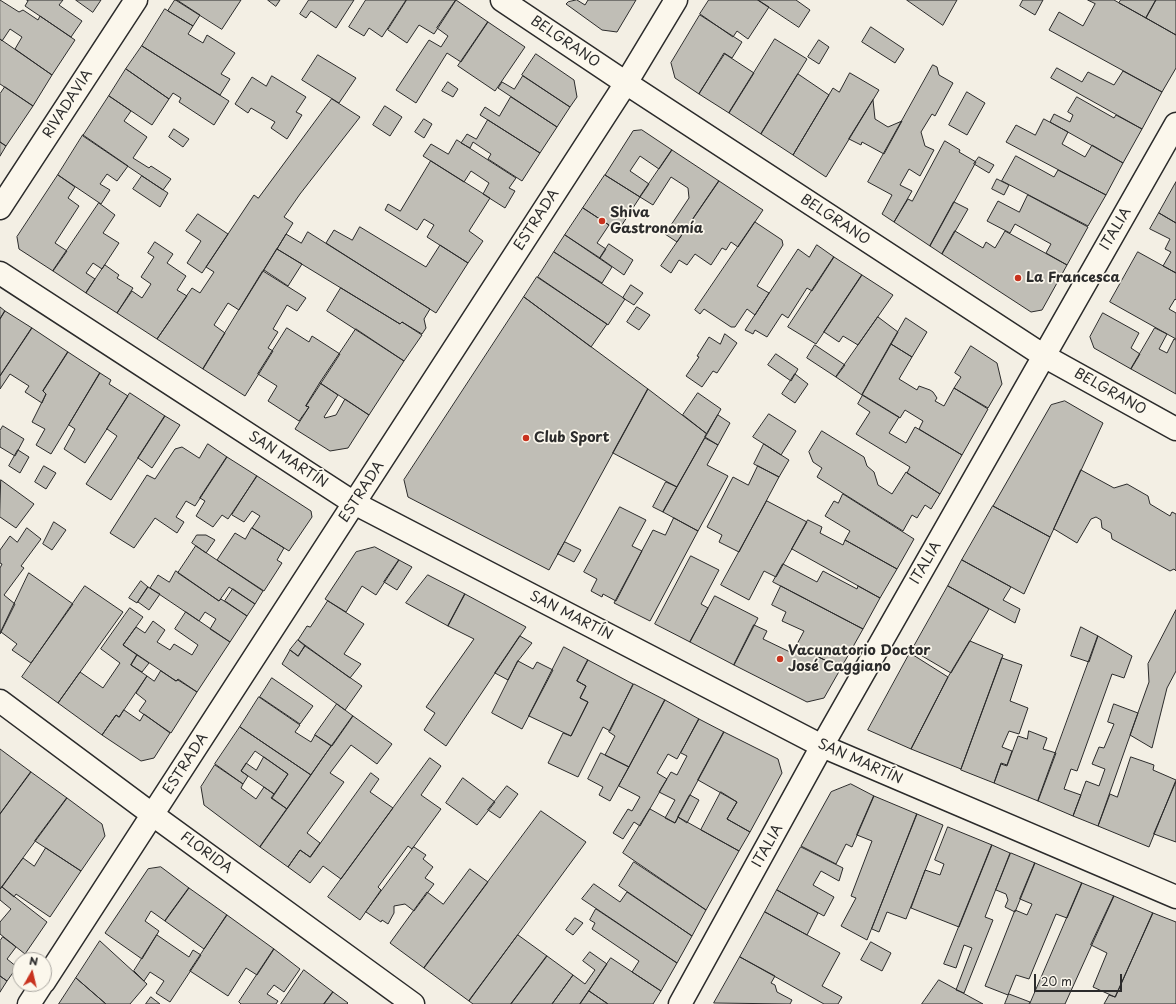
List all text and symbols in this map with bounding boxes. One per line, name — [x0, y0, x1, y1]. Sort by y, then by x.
street label: BELGRANO — [527, 13, 603, 71]
street label: RIVADAVIA — [40, 67, 96, 141]
street label: ESTRADA — [511, 186, 563, 254]
street label: BELGRANO — [797, 191, 873, 249]
place label: Shiva Gastronomía — [610, 205, 703, 238]
street label: ITALIA — [1097, 205, 1135, 253]
marker: Shiva Gastronomía — [597, 216, 607, 226]
place label: La Francesca — [1026, 270, 1120, 286]
marker: La Francesca — [1013, 273, 1023, 283]
street label: BELGRANO — [1071, 365, 1149, 419]
street label: SAN MARTÍN — [245, 428, 331, 492]
place label: Club Sport — [534, 430, 609, 446]
marker: Club Sport — [521, 433, 531, 443]
street label: ESTRADA — [336, 458, 388, 526]
street label: ITALIA — [907, 539, 945, 587]
street label: SAN MARTÍN — [527, 588, 615, 644]
place label: Vacunatorio Doctor José Caggiano — [788, 643, 930, 676]
marker: Vacunatorio Doctor José Caggiano — [775, 654, 785, 664]
street label: ESTRADA — [160, 730, 212, 798]
street label: SAN MARTÍN — [815, 736, 905, 788]
street label: ITALIA — [749, 822, 787, 870]
street label: FLORIDA — [177, 829, 235, 877]
north arrow — [12, 952, 52, 992]
text: N — [28, 952, 39, 970]
scale bar — [1036, 966, 1124, 992]
text: 20 m — [1041, 972, 1072, 990]

